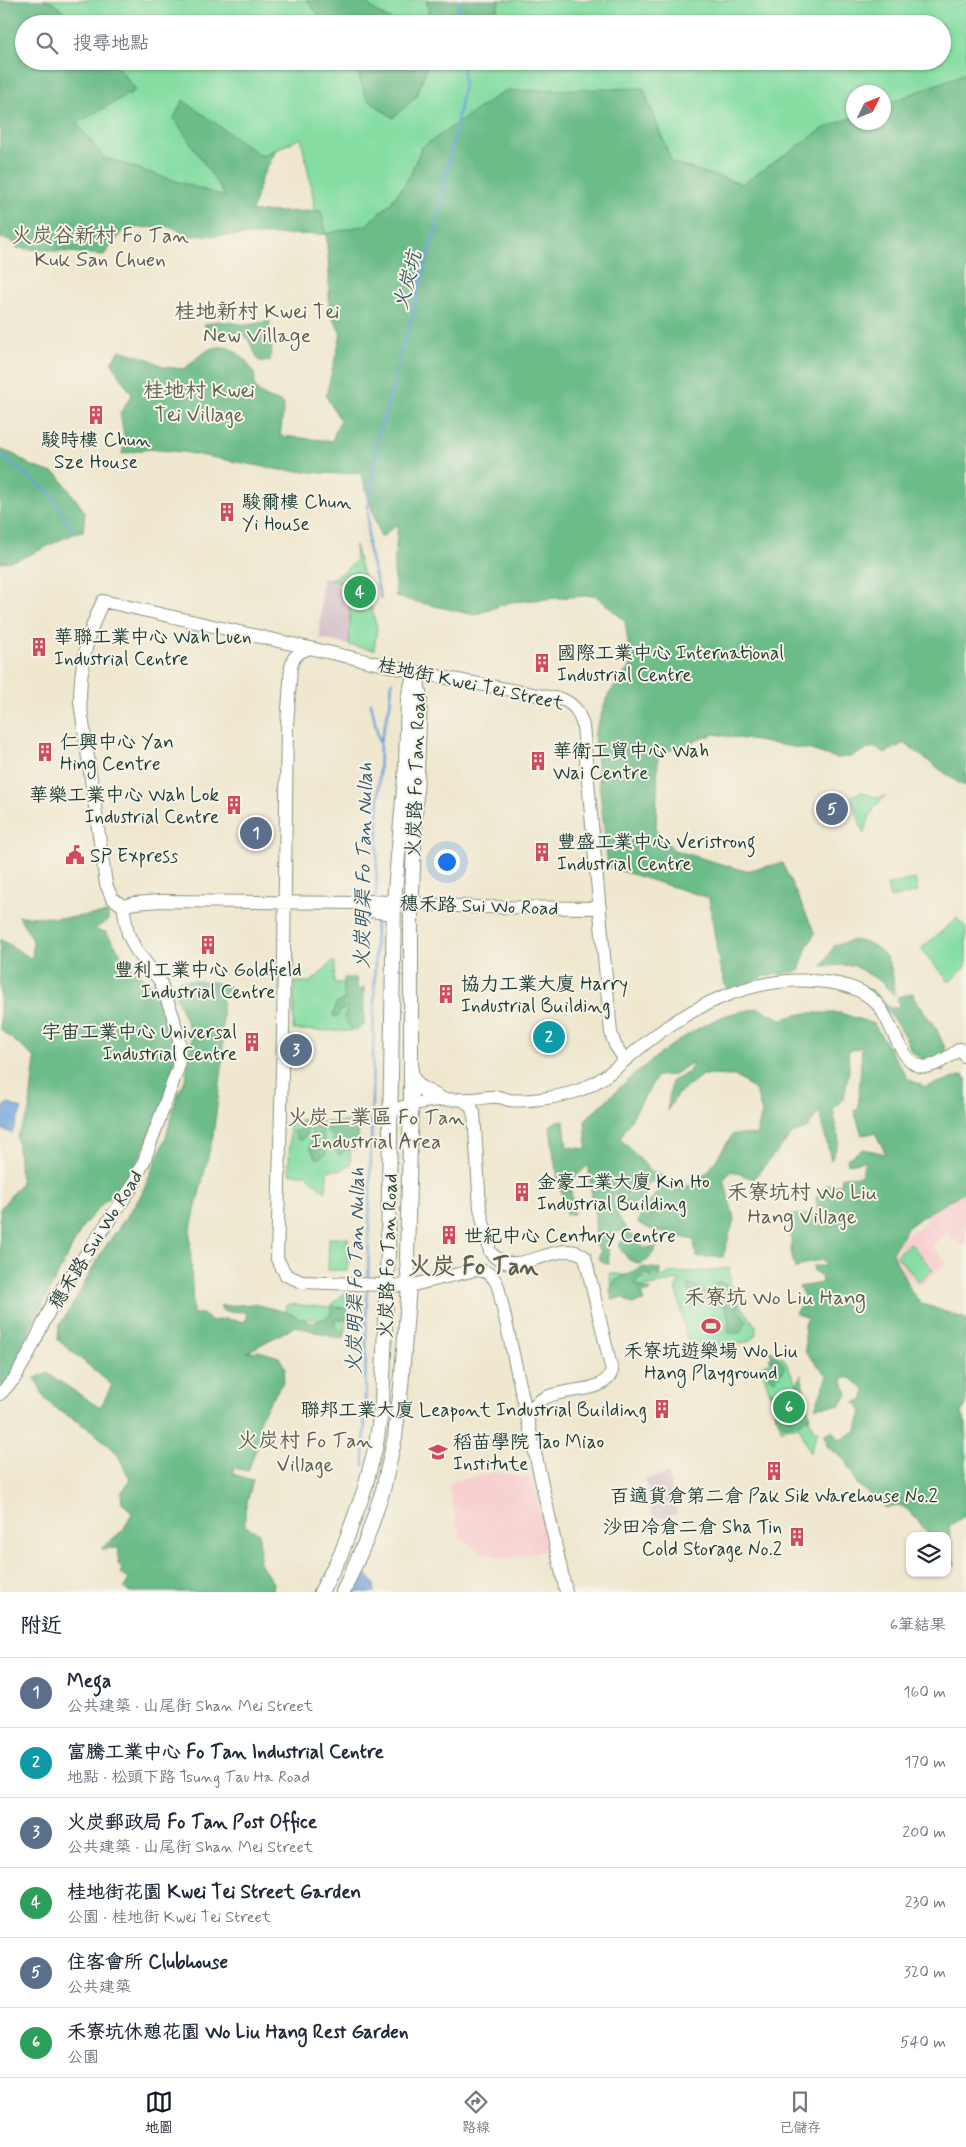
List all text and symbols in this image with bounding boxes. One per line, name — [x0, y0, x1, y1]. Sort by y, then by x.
search box — [15, 15, 951, 70]
icon: search — [33, 29, 61, 57]
text: 搜尋地點 — [73, 31, 149, 56]
north arrow — [846, 85, 891, 130]
district label: 火炭谷新村 Fo Tan Kuk San Chuen — [11, 222, 189, 274]
water label: 火炭坑 — [388, 246, 430, 313]
district label: 桂地新村 Kwei Tei New Village — [174, 298, 340, 351]
district label: 桂地村 Kwei Tei Village — [143, 377, 255, 429]
building icon: 駿時樓 Chun Sze House — [85, 404, 107, 426]
place label: 駿時樓 Chun Sze House — [41, 428, 151, 475]
place label: 駿爾樓 Chun Yi House — [242, 490, 352, 537]
building icon: 駿爾樓 Chun Yi House — [216, 501, 238, 523]
pin: 4 — [344, 573, 376, 611]
place label: 華聯工業中心 Wah Luen Industrial Centre — [54, 625, 252, 672]
building icon: 華聯工業中心 Wah Luen Industrial Centre — [28, 636, 50, 658]
place label: 國際工業中心 International Industrial Centre — [557, 641, 784, 688]
building icon: 國際工業中心 International Industrial Centre — [531, 652, 553, 674]
street label: 桂地街 Kwei Tei Street — [375, 653, 566, 716]
street label: 火炭路 Fo Tan Road — [401, 692, 432, 858]
place label: 仁興中心 Yan Hing Centre — [60, 730, 174, 779]
place label: 華衛工貿中心 Wah Wai Centre — [553, 739, 709, 786]
building icon: 仁興中心 Yan Hing Centre — [34, 741, 56, 763]
building icon: 華衛工貿中心 Wah Wai Centre — [527, 750, 549, 772]
water label: 火炭明渠 Fo Tan Nullah — [349, 762, 380, 970]
place label: 華樂工業中心 Wah Lok Industrial Centre — [29, 783, 219, 830]
pin: 5 — [816, 790, 848, 828]
building icon: 華樂工業中心 Wah Lok Industrial Centre — [223, 794, 245, 816]
pin: 1 — [240, 814, 272, 852]
place label: 豐盛工業中心 Veristrong Industrial Centre — [557, 830, 756, 877]
building icon: 豐盛工業中心 Veristrong Industrial Centre — [531, 841, 553, 863]
public building icon: SP Express — [64, 844, 86, 866]
place label: SP Express — [90, 844, 179, 869]
your location — [434, 849, 460, 875]
street label: 穗禾路 Sui Wo Road — [399, 891, 559, 922]
building icon: 豐利工業中心 Goldfield Industrial Centre — [197, 934, 219, 956]
place label: 豐利工業中心 Goldfield Industrial Centre — [114, 958, 302, 1005]
place label: 協力工業大廈 Harry Industrial Building — [461, 972, 628, 1020]
building icon: 協力工業大廈 Harry Industrial Building — [435, 983, 457, 1005]
pin: 2 — [533, 1018, 565, 1056]
place label: 宇宙工業中心 Universal Industrial Centre — [42, 1020, 237, 1067]
building icon: 宇宙工業中心 Universal Industrial Centre — [241, 1031, 263, 1053]
pin: 3 — [280, 1031, 312, 1069]
district label: 火炭工業區 Fo Tan Industrial Area — [287, 1104, 465, 1156]
street label: 穗禾路 Sui Wo Road — [44, 1166, 149, 1314]
water label: 火炭明渠 Fo Tan Nullah — [341, 1167, 372, 1375]
place label: 金豪工業大廈 Kin Ho Industrial Building — [537, 1170, 710, 1218]
street label: 火炭路 Fo Tan Road — [373, 1173, 404, 1339]
district label: 禾寮坑村 Wo Liu Hang Village — [727, 1179, 877, 1232]
building icon: 金豪工業大廈 Kin Ho Industrial Building — [511, 1181, 533, 1203]
building icon: 世紀中心 Century Centre — [438, 1224, 460, 1246]
place label: 世紀中心 Century Centre — [464, 1224, 676, 1249]
district label: 火炭 Fo Tan — [408, 1252, 539, 1283]
district label: 禾寮坑 Wo Liu Hang — [684, 1284, 866, 1313]
sports icon: 禾寮坑遊樂場 Wo Liu Hang Playground — [700, 1315, 722, 1337]
place label: 禾寮坑遊樂場 Wo Liu Hang Playground — [624, 1339, 798, 1388]
pin: 6 — [773, 1388, 805, 1426]
place label: 聯邦工業大廈 Leapont Industrial Building — [300, 1398, 647, 1424]
building icon: 聯邦工業大廈 Leapont Industrial Building — [651, 1398, 673, 1420]
district label: 火炭村 Fo Tan Village — [237, 1427, 373, 1479]
place label: 稻苗學院 Tao Miao Institute — [453, 1430, 604, 1477]
school or university icon: 稻苗學院 Tao Miao Institute — [427, 1441, 449, 1463]
building icon: 百適貨倉第二倉 Pak Sik Warehouse No.2 — [763, 1460, 785, 1482]
place label: 百適貨倉第二倉 Pak Sik Warehouse No.2 — [610, 1484, 938, 1509]
place label: 沙田冷倉二倉 Sha Tin Cold Storage No.2 — [603, 1515, 782, 1563]
building icon: 沙田冷倉二倉 Sha Tin Cold Storage No.2 — [786, 1526, 808, 1548]
map controls — [906, 1532, 951, 1577]
button: layers — [906, 1532, 951, 1577]
text: 附近 — [20, 1612, 62, 1640]
text: 6筆結果 — [890, 1615, 946, 1636]
text: Mega — [67, 1669, 111, 1694]
text: 1 — [32, 1682, 40, 1703]
text: 160 m — [903, 1682, 946, 1703]
text: 公共建築 · 山尾街 Shan Mei Street — [67, 1696, 313, 1717]
text: 富騰工業中心 Fo Tan Industrial Centre — [67, 1740, 384, 1765]
text: 2 — [32, 1752, 40, 1773]
text: 170 m — [904, 1752, 946, 1773]
text: 地點 · 松頭下路 Tsung Tau Ha Road — [67, 1767, 310, 1788]
text: 火炭郵政局 Fo Tan Post Office — [67, 1810, 317, 1835]
text: 3 — [32, 1822, 40, 1843]
text: 200 m — [902, 1822, 946, 1843]
text: 公共建築 · 山尾街 Shan Mei Street — [67, 1837, 313, 1858]
text: 桂地街花園 Kwei Tei Street Garden — [67, 1880, 361, 1905]
text: 4 — [31, 1892, 41, 1913]
text: 230 m — [905, 1892, 946, 1913]
text: 公園 · 桂地街 Kwei Tei Street — [67, 1907, 271, 1928]
text: 住客會所 Clubhouse — [67, 1950, 228, 1975]
text: 5 — [31, 1962, 41, 1983]
text: 320 m — [904, 1962, 946, 1983]
text: 公共建築 — [67, 1977, 131, 1998]
text: 禾寮坑休憩花園 Wo Liu Hang Rest Garden — [67, 2020, 409, 2045]
text: 6 — [32, 2032, 40, 2053]
text: 540 m — [900, 2032, 946, 2053]
text: 公園 — [67, 2047, 99, 2068]
tab: 地圖 — [145, 2088, 173, 2137]
tab: 路線 — [462, 2088, 490, 2137]
tab: 已儲存 — [779, 2088, 821, 2137]

